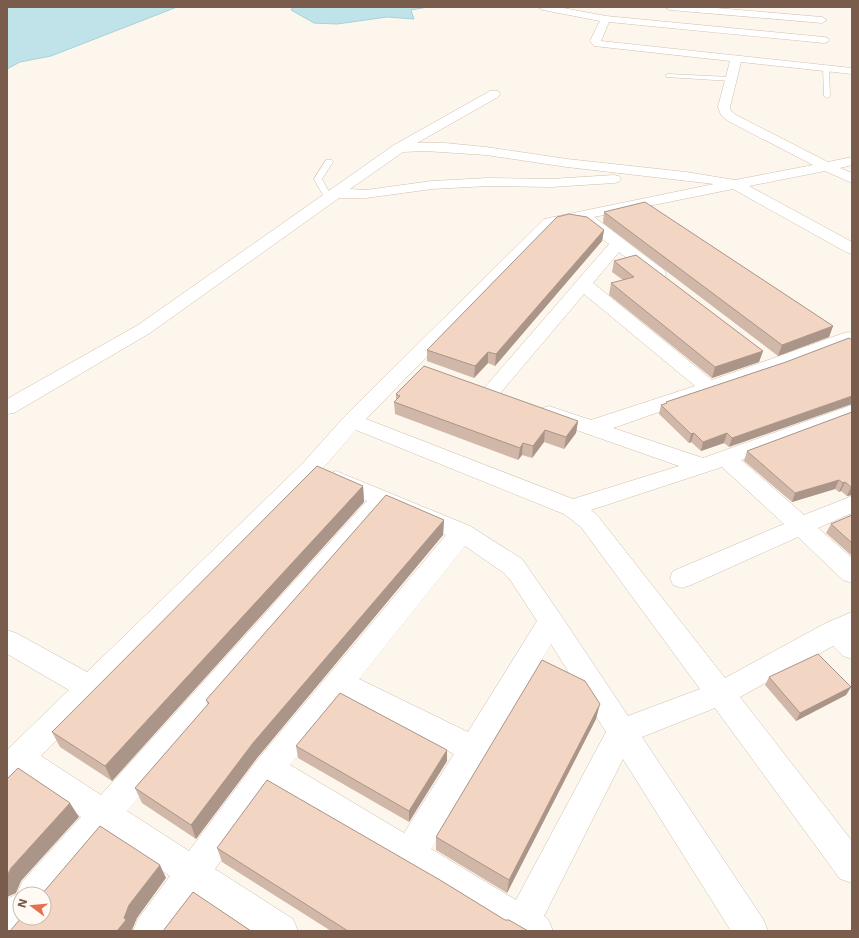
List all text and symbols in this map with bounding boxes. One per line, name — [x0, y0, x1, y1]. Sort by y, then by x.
north arrow — [12, 886, 52, 926]
text: N — [15, 897, 30, 910]

